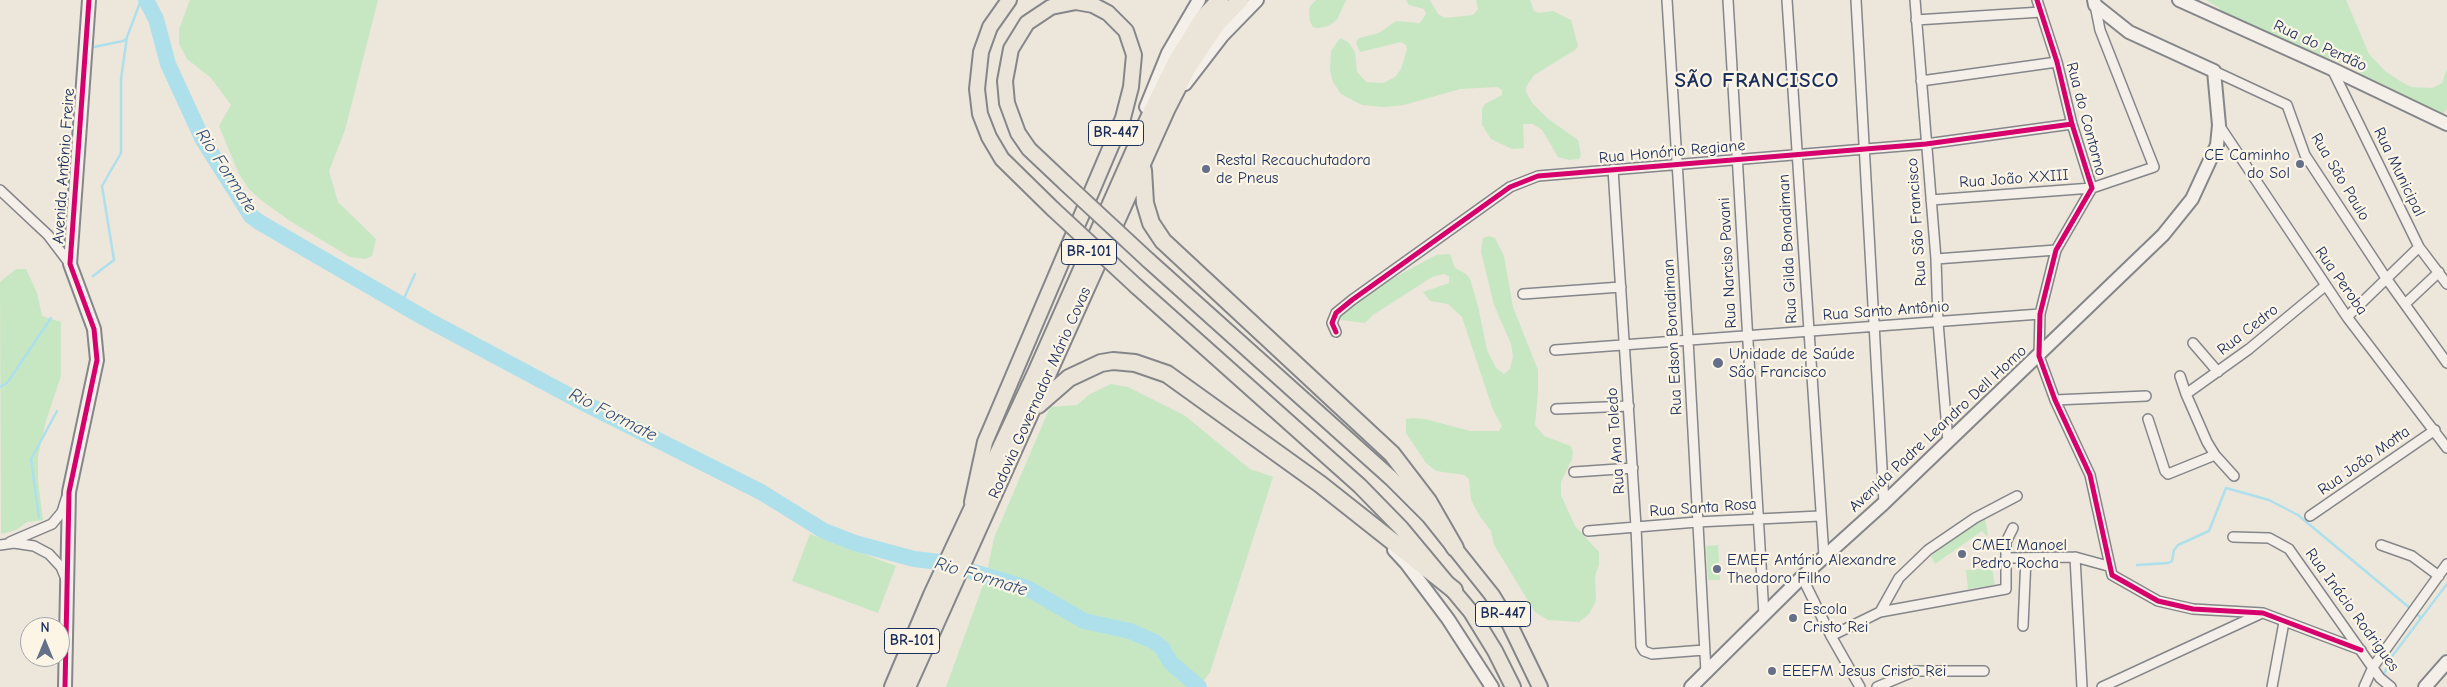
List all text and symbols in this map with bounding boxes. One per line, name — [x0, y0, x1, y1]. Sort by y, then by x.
street label: Rua do Perdão — [2270, 16, 2370, 76]
street label: Rua do Contorno — [2062, 60, 2110, 178]
district label: SÃO FRANCISCO — [1673, 68, 1841, 94]
street label: Avenida Antônio Freire — [49, 87, 79, 245]
road number: BR-447 — [1088, 120, 1144, 146]
street label: Rua Municipal — [2369, 124, 2429, 220]
water label: Rio Formate — [191, 125, 261, 217]
street label: Rua São Paulo — [2306, 130, 2374, 224]
street label: Rua Honório Regiane — [1598, 136, 1746, 168]
place label: CE Caminho do Sol — [2204, 145, 2290, 183]
place label: Restal Recauchutadora de Pneus — [1216, 150, 1371, 188]
street label: Rua São Francisco — [1903, 157, 1931, 287]
marker: CE Caminho do Sol — [2294, 158, 2306, 170]
marker: Restal Recauchutadora de Pneus — [1200, 163, 1212, 175]
street label: Rua João XXIII — [1959, 166, 2069, 192]
street label: Rua Gilda Bonadiman — [1774, 174, 1802, 324]
street label: Rua Narciso Pavani — [1715, 197, 1741, 329]
road number: BR-101 — [1062, 240, 1116, 264]
street label: Rua Peroba — [2310, 243, 2372, 319]
street label: Rua Edson Bonadiman — [1659, 258, 1687, 416]
street label: Rodovia Governador Mário Covas — [985, 284, 1095, 502]
street label: Rua Santo Antônio — [1822, 297, 1950, 325]
street label: Rua Cedro — [2214, 300, 2282, 360]
street label: Avenida Padre Leandro Dell Homo — [1845, 341, 2031, 517]
place label: Unidade de Saúde São Francisco — [1729, 344, 1855, 382]
marker: Unidade de Saúde São Francisco — [1711, 356, 1725, 370]
water label: Rio Formate — [565, 384, 661, 446]
street label: Rua Ana Toledo — [1603, 387, 1629, 495]
street label: Rua João Motta — [2314, 422, 2414, 500]
street label: Rua Santa Rosa — [1649, 495, 1757, 521]
place label: CMEI Manoel Pedro Rocha — [1972, 535, 2067, 573]
street label: Rua Inácio Rodrigues — [2301, 545, 2403, 675]
marker: CMEI Manoel Pedro Rocha — [1956, 548, 1968, 560]
place label: EMEF Antário Alexandre Theodoro Filho — [1727, 550, 1896, 588]
water label: Rio Formate — [932, 553, 1030, 601]
marker: EMEF Antário Alexandre Theodoro Filho — [1711, 563, 1723, 575]
place label: Escola Cristo Rei — [1803, 599, 1868, 637]
road number: BR-447 — [1476, 602, 1530, 626]
marker: Escola Cristo Rei — [1787, 612, 1799, 624]
north arrow — [20, 617, 70, 667]
text: N — [40, 619, 50, 636]
road number: BR-101 — [884, 628, 940, 654]
place label: EEEFM Jesus Cristo Rei — [1782, 661, 1946, 681]
marker: EEEFM Jesus Cristo Rei — [1766, 665, 1778, 677]

